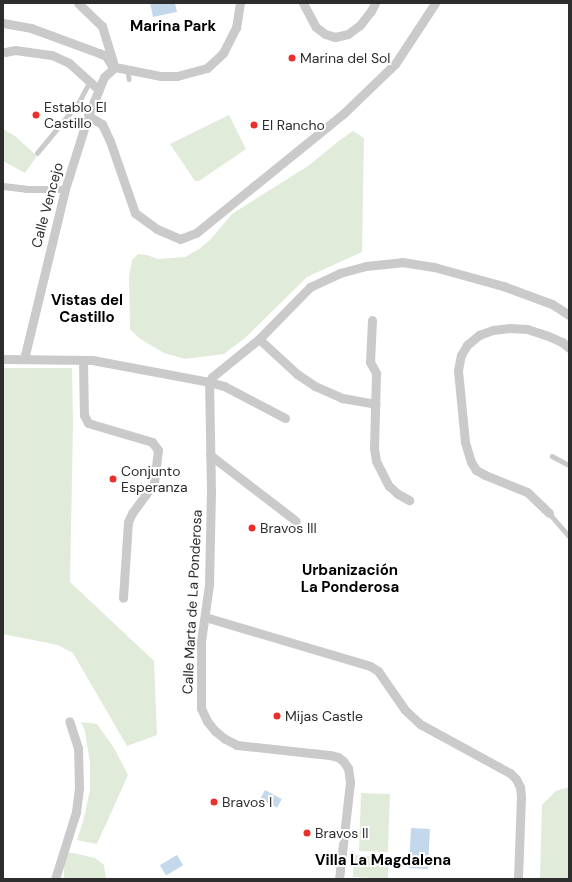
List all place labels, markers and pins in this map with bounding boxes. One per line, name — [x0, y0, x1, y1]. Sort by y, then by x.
place label: Marina del Sol — [300, 50, 390, 66]
marker: Marina del Sol — [287, 53, 297, 63]
place label: Establo El Castillo — [44, 99, 107, 132]
marker: Establo El Castillo — [31, 110, 41, 120]
place label: El Rancho — [262, 117, 325, 133]
marker: El Rancho — [249, 120, 259, 130]
place label: Conjunto Esperanza — [121, 463, 188, 496]
marker: Conjunto Esperanza — [108, 474, 118, 484]
place label: Bravos III — [260, 520, 317, 536]
marker: Bravos III — [247, 523, 257, 533]
place label: Mijas Castle — [285, 708, 363, 724]
marker: Mijas Castle — [272, 711, 282, 721]
place label: Bravos I — [222, 794, 272, 810]
marker: Bravos I — [209, 797, 219, 807]
place label: Bravos II — [315, 825, 369, 841]
marker: Bravos II — [302, 828, 312, 838]

